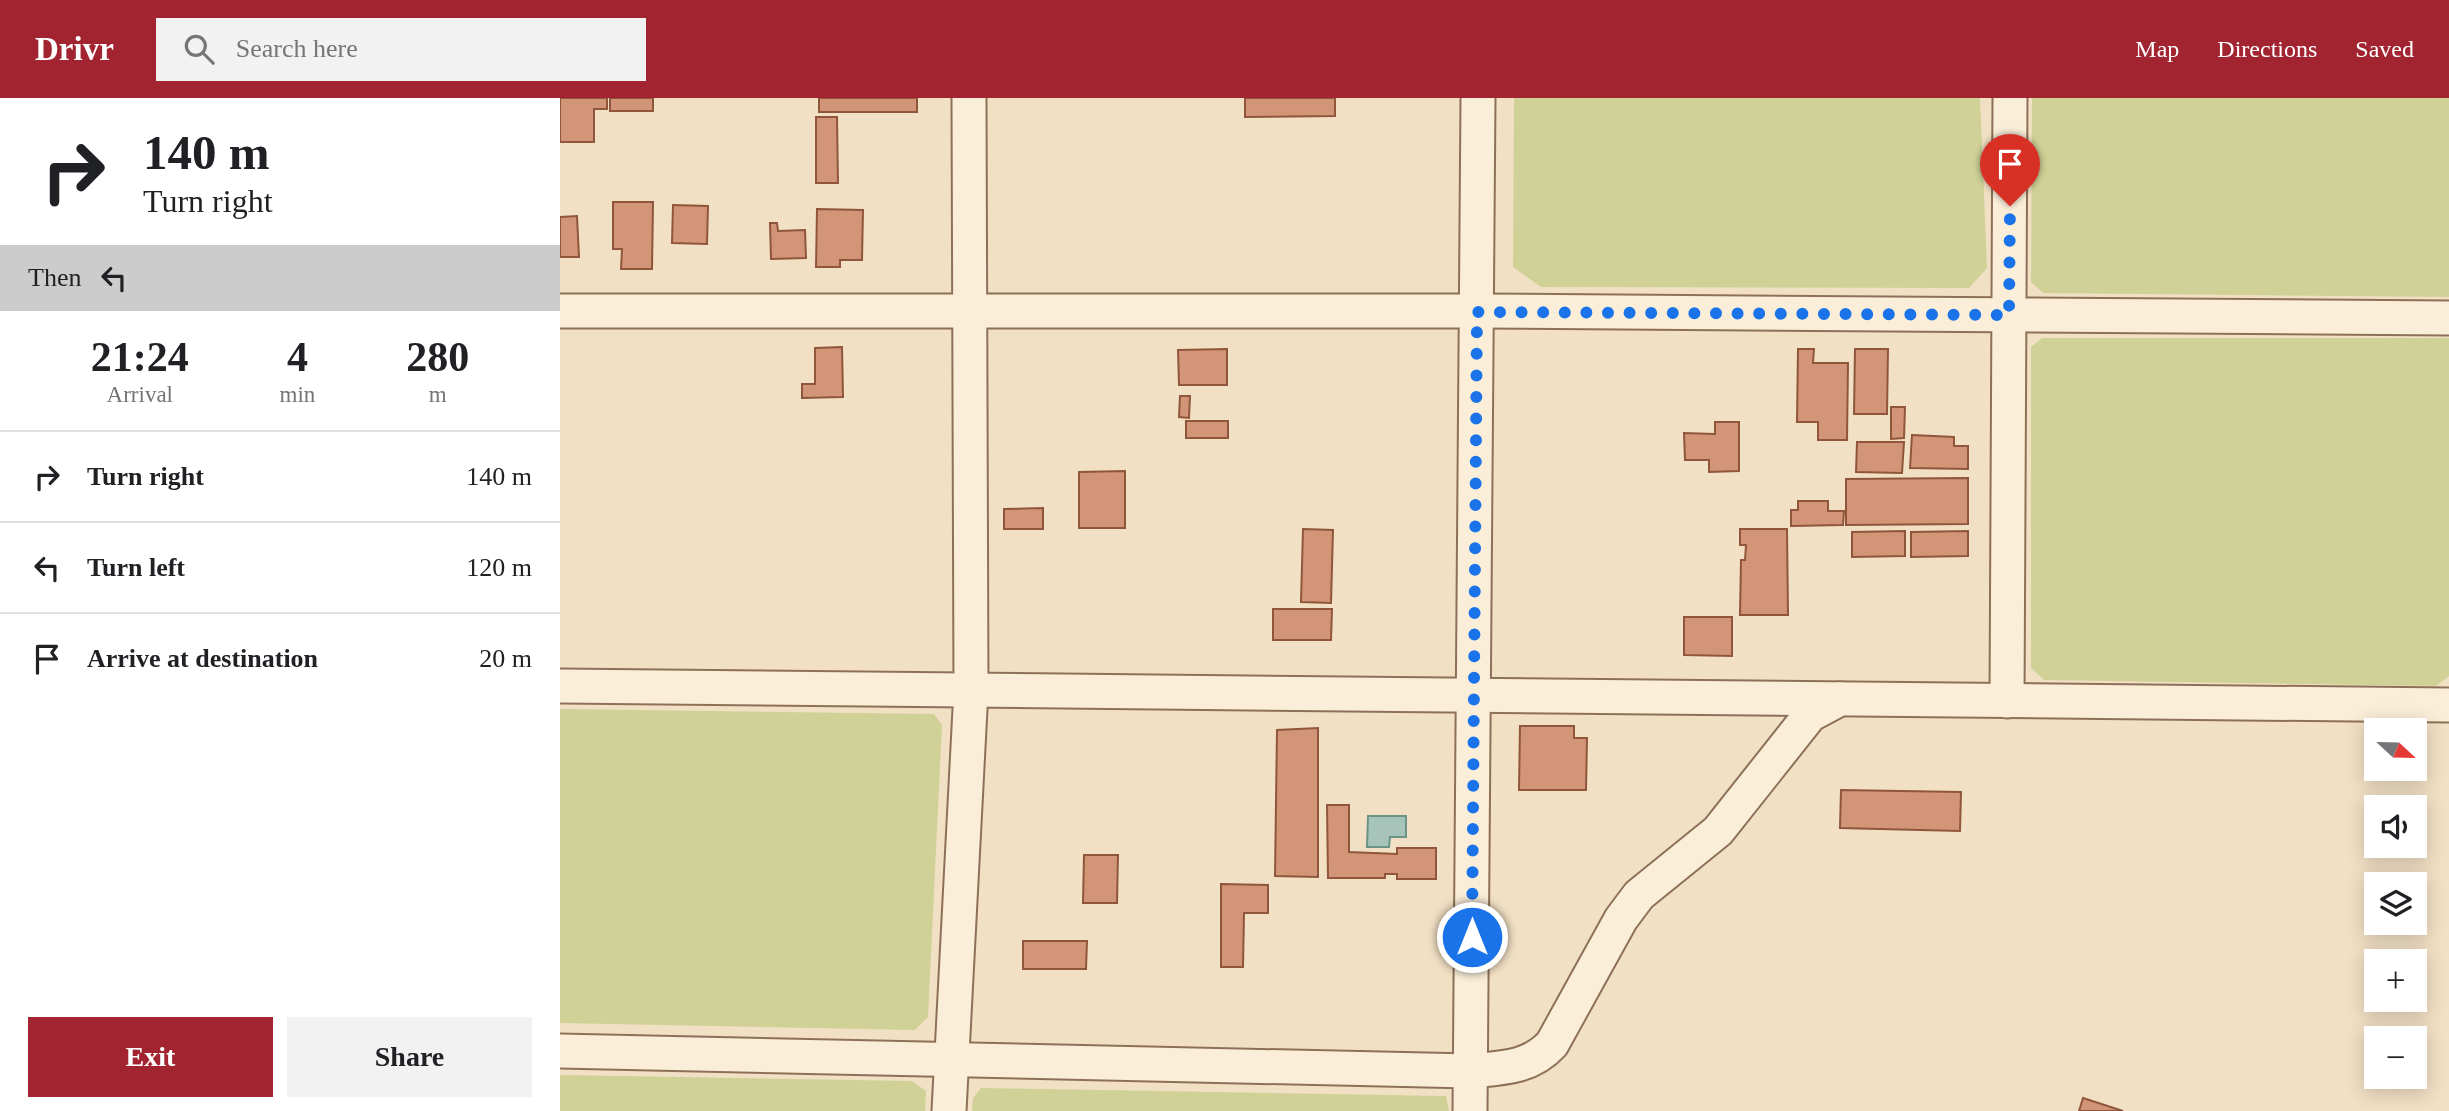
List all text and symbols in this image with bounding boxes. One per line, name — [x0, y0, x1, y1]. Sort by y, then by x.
search box — [156, 18, 646, 81]
icon: search — [180, 30, 218, 68]
text: Drivr — [35, 31, 114, 67]
text: Search here — [236, 34, 358, 63]
text: Map — [2135, 36, 2179, 62]
text: Directions — [2217, 36, 2317, 62]
text: Saved — [2355, 36, 2414, 62]
text: 140 m — [143, 125, 270, 180]
icon: right — [28, 126, 119, 217]
pin — [1980, 134, 2040, 206]
icon: arrive — [1991, 145, 2029, 183]
text: Turn right — [143, 183, 273, 219]
icon: left — [95, 259, 133, 297]
text: Then — [28, 263, 81, 292]
text: 21:24 — [91, 334, 189, 380]
text: 4 — [287, 334, 308, 380]
text: 280 — [406, 334, 469, 380]
text: Arrival — [107, 382, 173, 407]
text: min — [280, 382, 315, 407]
text: m — [429, 382, 447, 407]
icon: right — [28, 458, 66, 496]
text: Turn right — [87, 462, 204, 491]
text: 140 m — [466, 462, 532, 491]
icon: left — [28, 549, 66, 587]
text: Turn left — [87, 553, 185, 582]
text: 120 m — [466, 553, 532, 582]
icon: arrive — [28, 640, 66, 678]
text: Arrive at destination — [87, 644, 318, 673]
text: 20 m — [479, 644, 532, 673]
north arrow — [2364, 718, 2427, 780]
map controls — [2364, 718, 2427, 1089]
button: sound — [2364, 795, 2427, 858]
button: layers — [2364, 872, 2427, 935]
position arrow — [1435, 900, 1509, 974]
button: + — [2364, 949, 2427, 1012]
button: Exit — [28, 1017, 273, 1097]
button: Share — [287, 1017, 532, 1097]
button: − — [2364, 1026, 2427, 1089]

